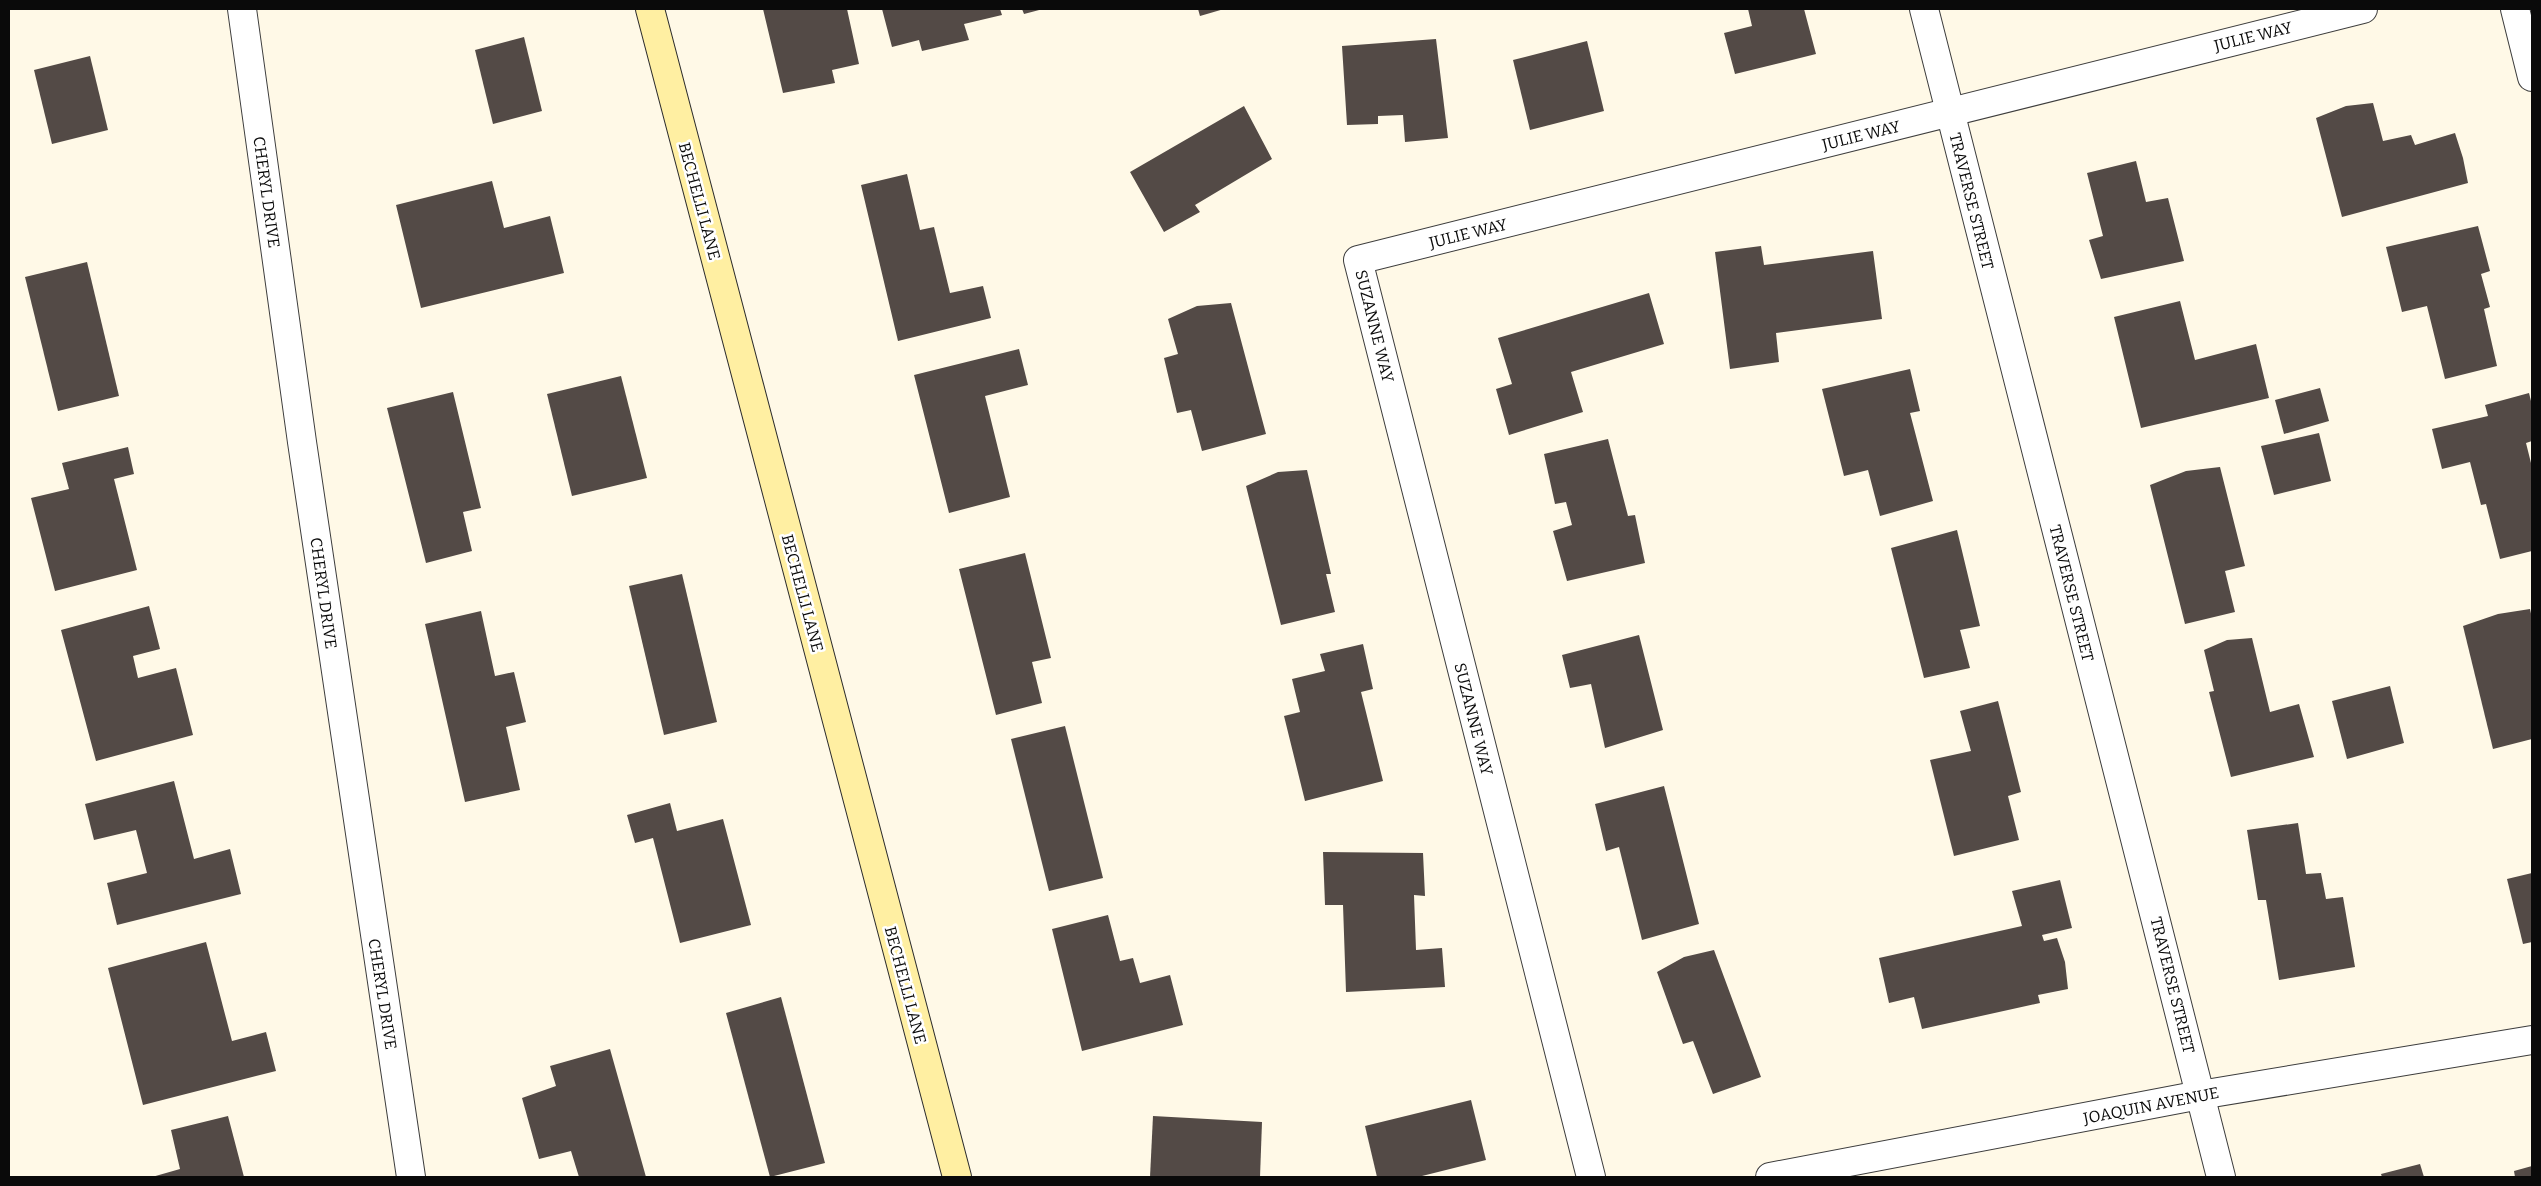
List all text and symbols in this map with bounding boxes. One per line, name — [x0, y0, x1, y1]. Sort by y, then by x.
street label: JULIE WAY — [2211, 17, 2295, 56]
street label: JULIE WAY — [1819, 116, 1903, 155]
street label: TRAVERSE STREET — [1945, 131, 1998, 271]
street label: CHERYL DRIVE — [249, 135, 284, 249]
street label: BECHELLI LANE — [675, 140, 724, 262]
street label: JULIE WAY — [1426, 214, 1510, 253]
street label: SUZANNE WAY — [1351, 268, 1398, 385]
street label: TRAVERSE STREET — [2045, 523, 2098, 663]
street label: BECHELLI LANE — [778, 532, 827, 654]
street label: CHERYL DRIVE — [306, 536, 341, 650]
street label: SUZANNE WAY — [1450, 661, 1497, 778]
street label: TRAVERSE STREET — [2146, 915, 2199, 1055]
street label: BECHELLI LANE — [881, 924, 930, 1046]
street label: CHERYL DRIVE — [364, 937, 401, 1051]
street label: JOAQUIN AVENUE — [2081, 1083, 2221, 1128]

